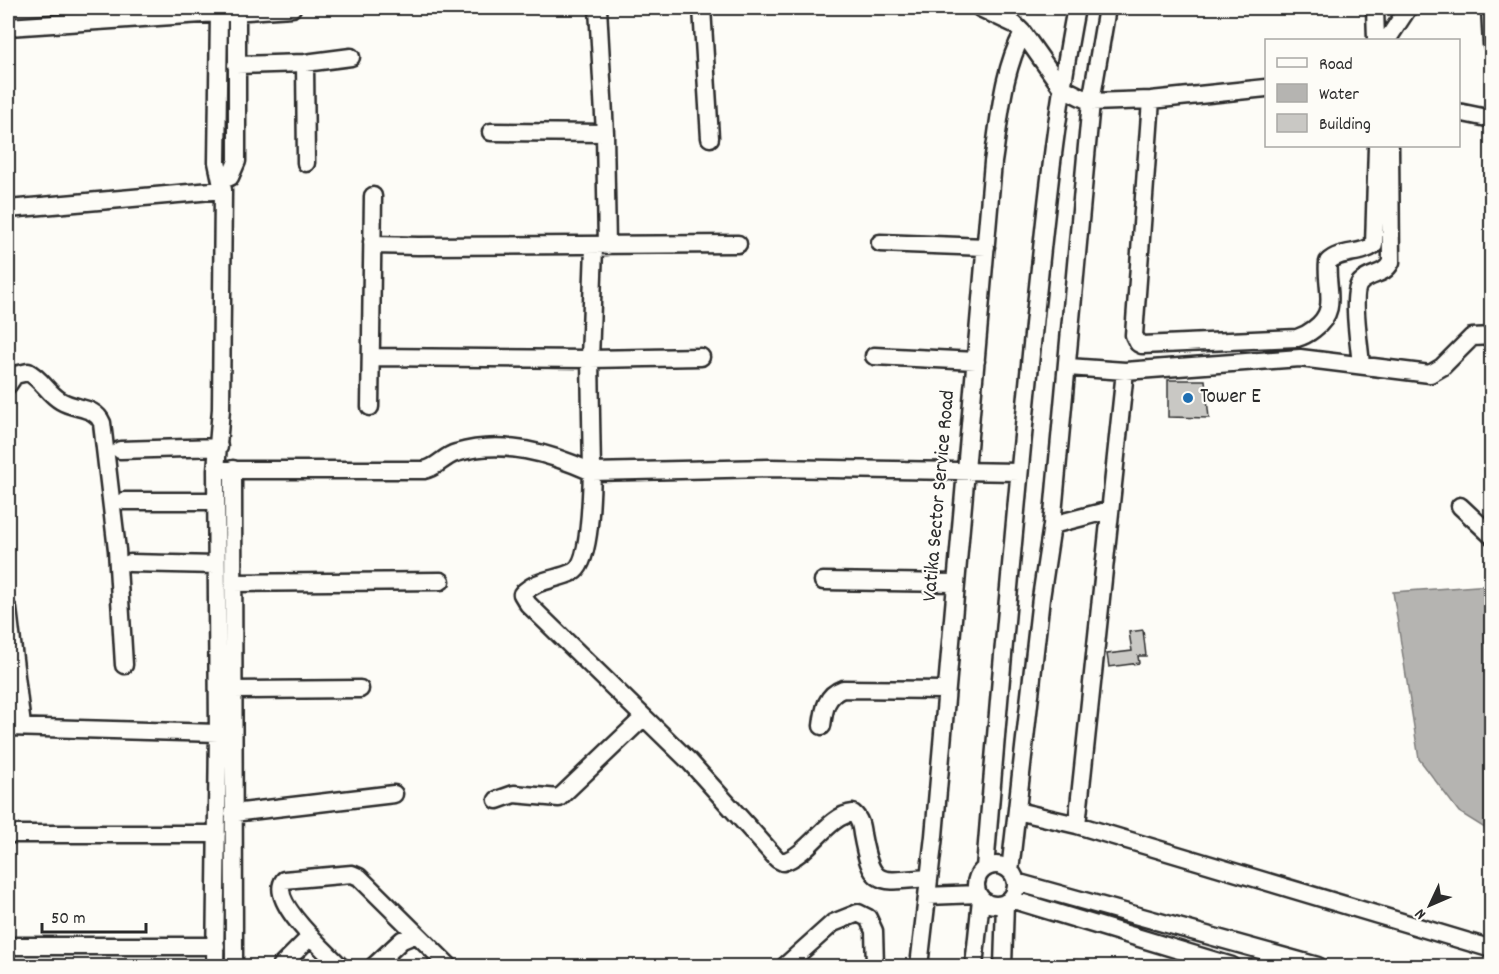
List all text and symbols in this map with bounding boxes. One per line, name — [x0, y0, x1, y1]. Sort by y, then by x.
legend — [1265, 39, 1460, 147]
text: Road — [1319, 53, 1353, 78]
text: Water — [1319, 83, 1359, 108]
text: Building — [1319, 113, 1371, 138]
place label: Tower E — [1200, 383, 1261, 413]
street label: Vatika Sector Service Road — [916, 389, 964, 603]
marker: Tower E — [1181, 391, 1195, 405]
north arrow — [1400, 875, 1460, 935]
scale bar — [42, 896, 146, 934]
text: N — [1410, 903, 1432, 925]
text: 50 m — [51, 907, 86, 932]

